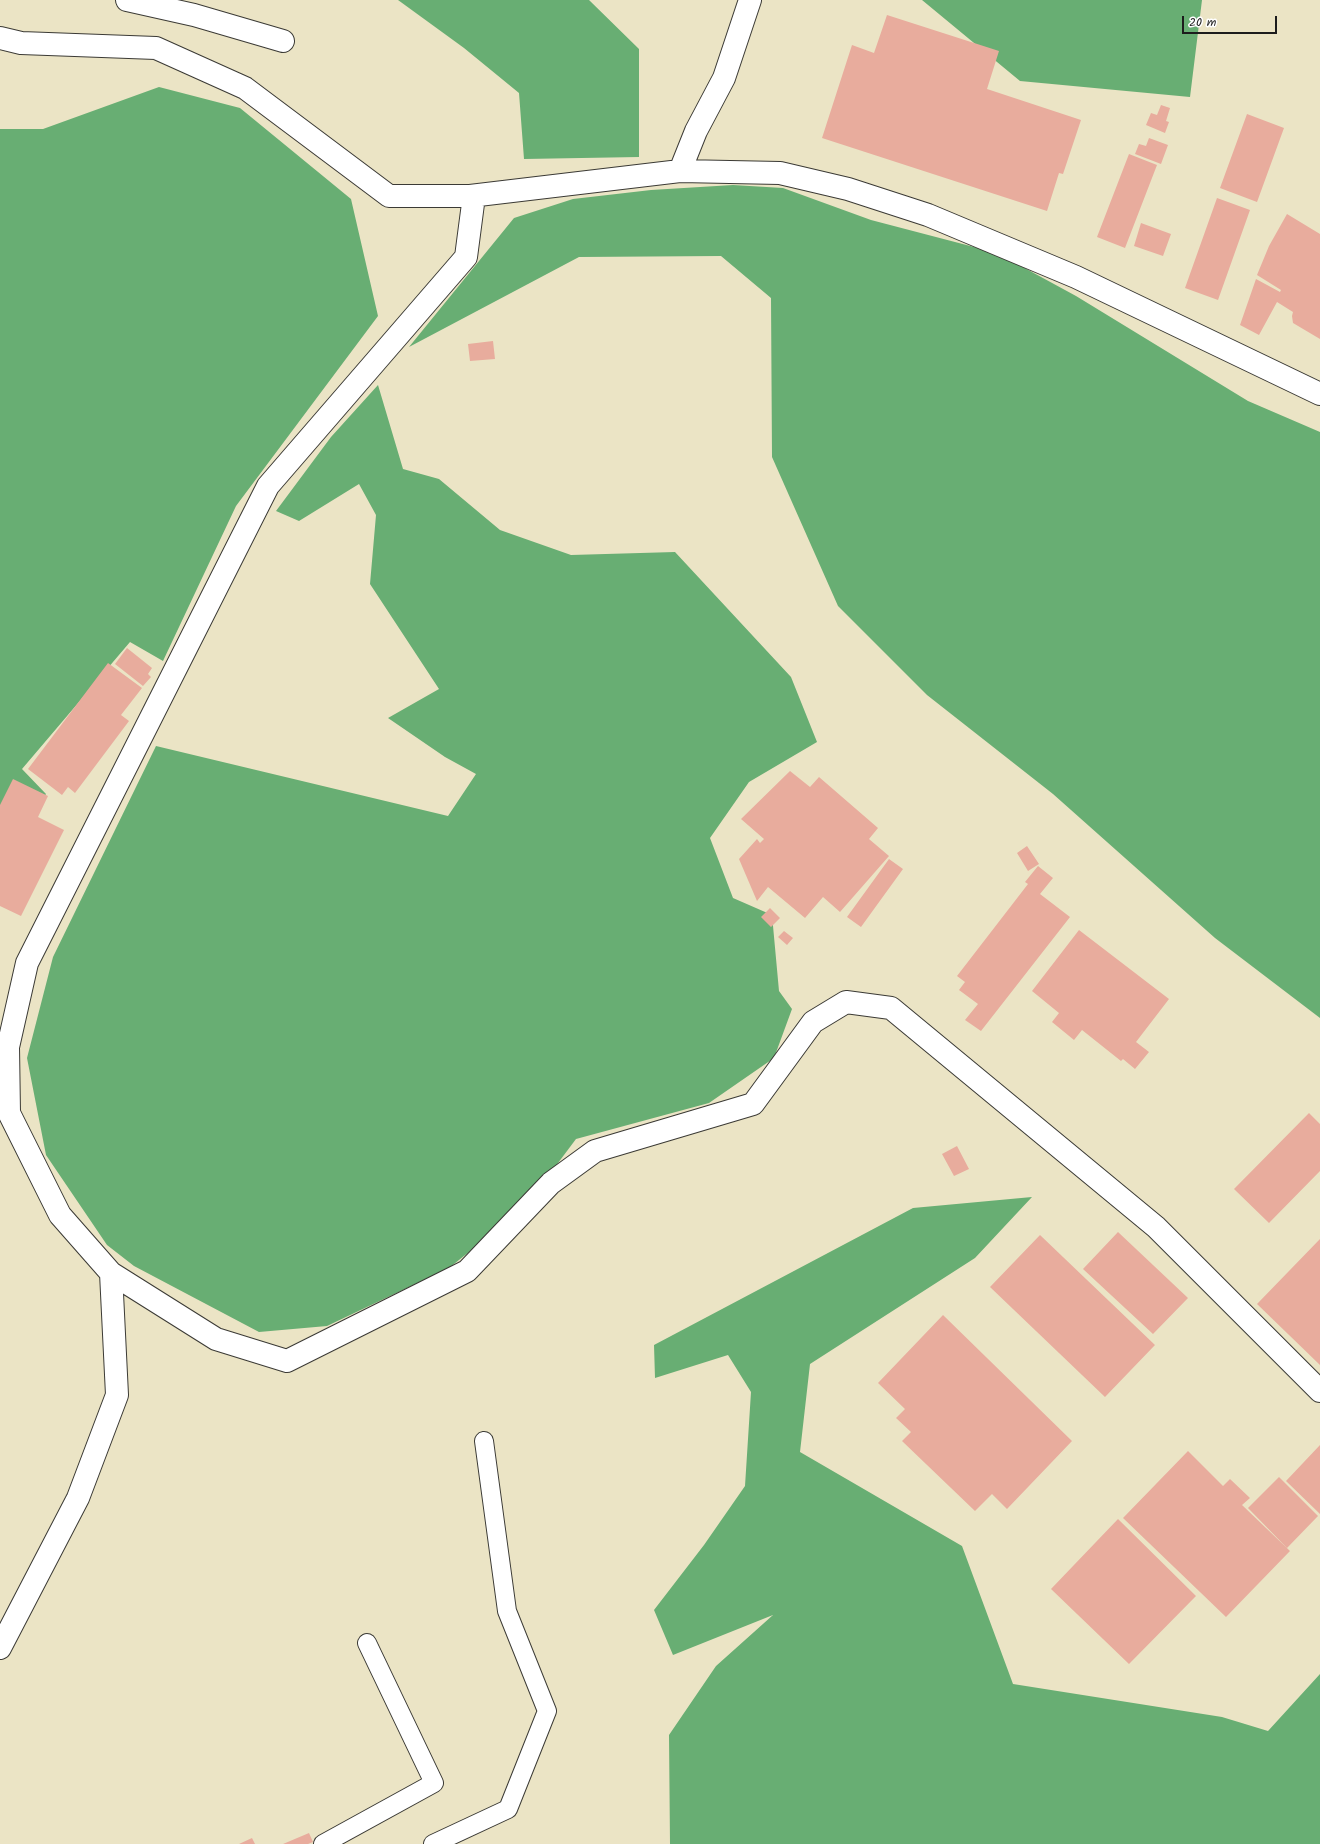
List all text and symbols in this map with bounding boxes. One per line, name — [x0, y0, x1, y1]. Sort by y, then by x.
scale bar — [1184, 8, 1279, 34]
text: 20 m — [1189, 13, 1216, 32]

